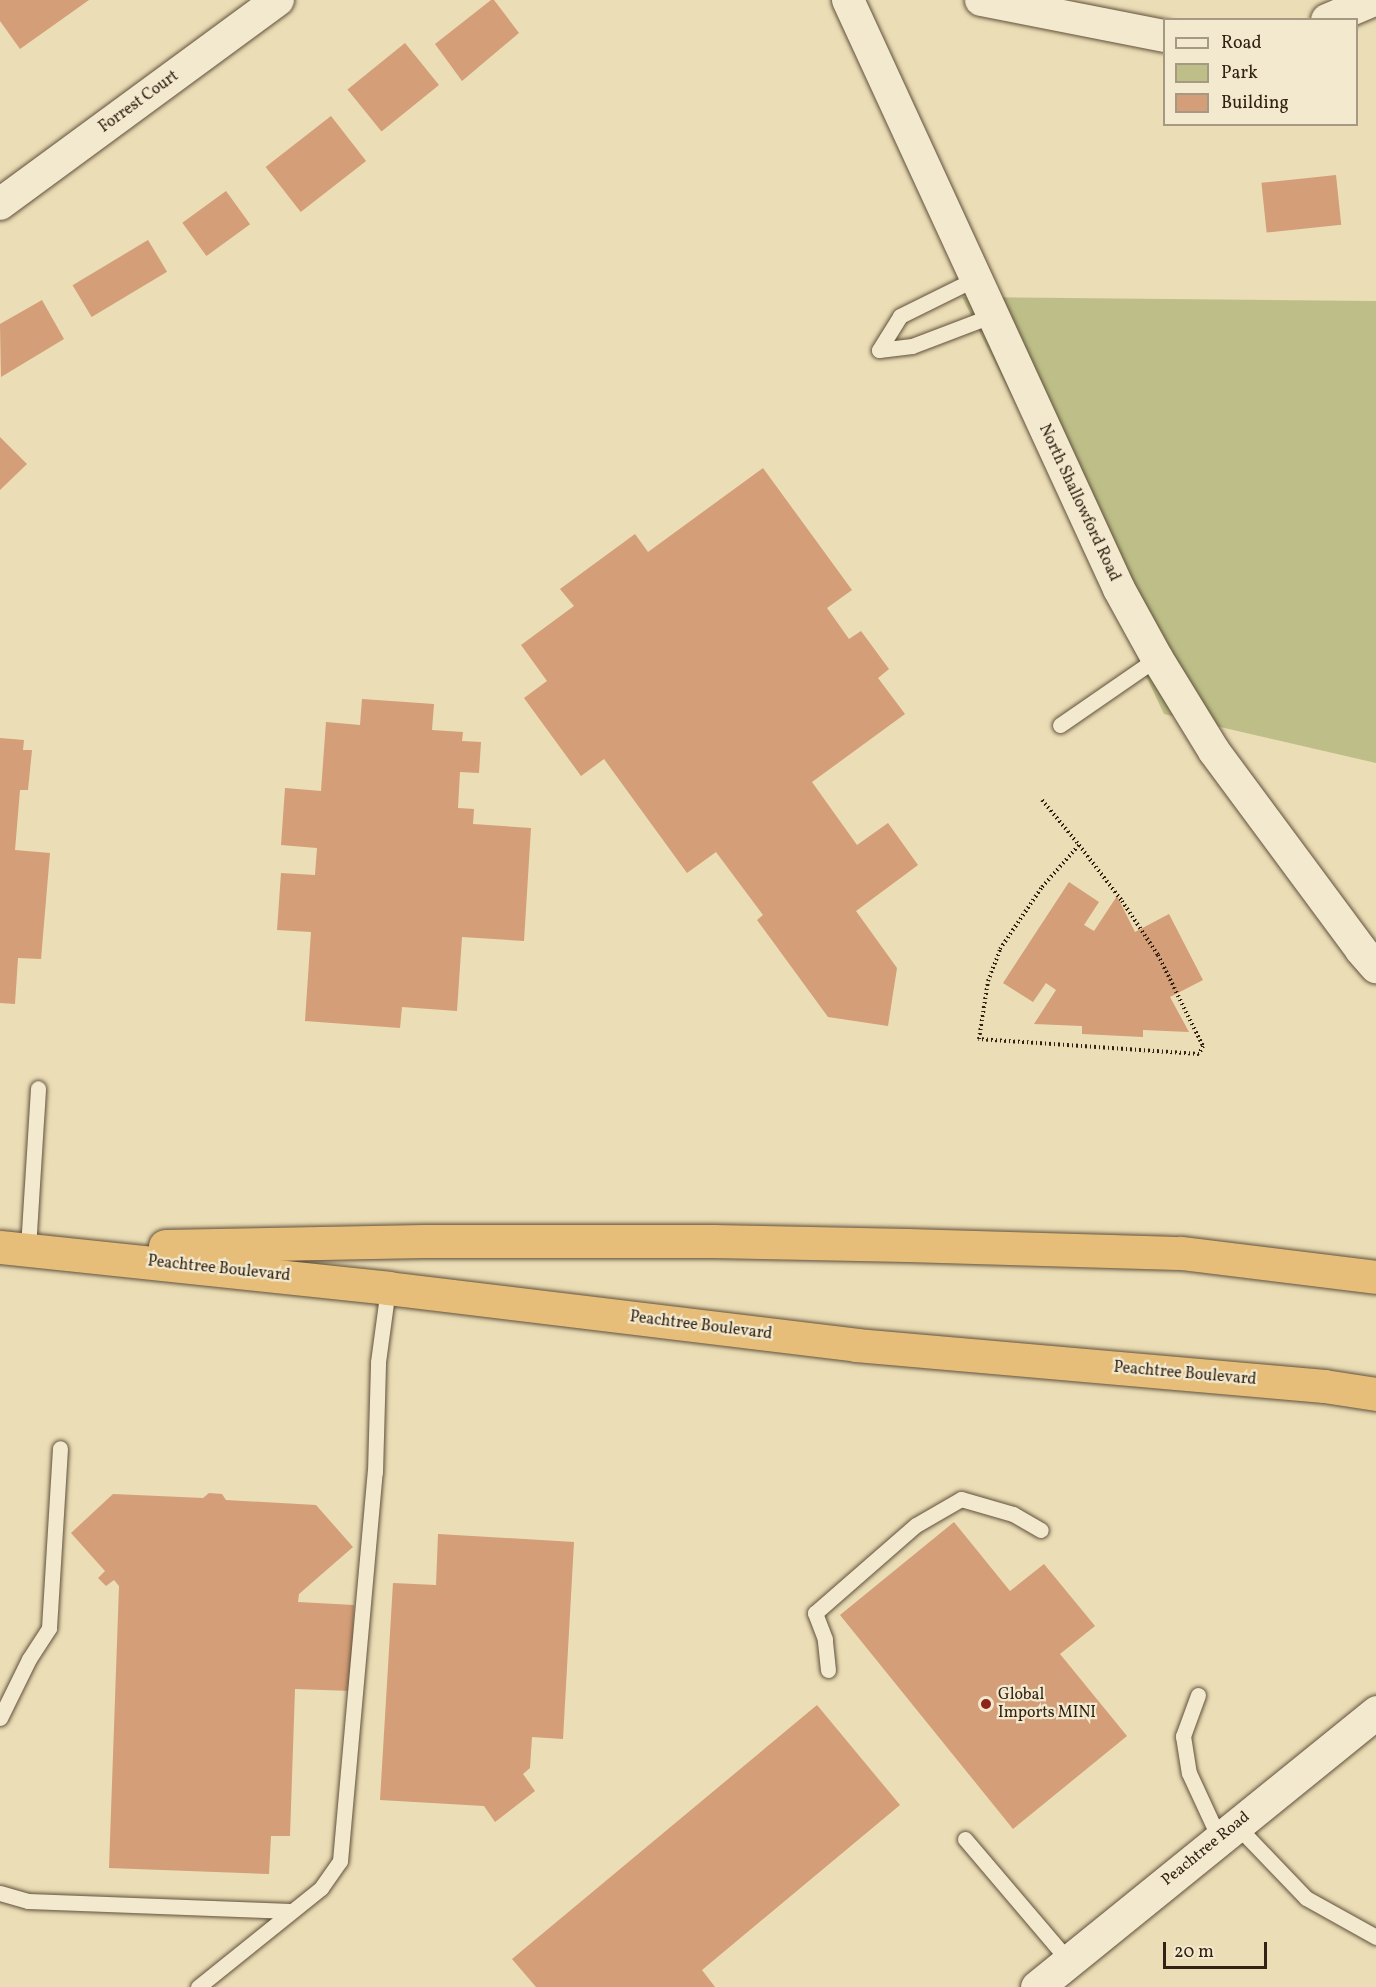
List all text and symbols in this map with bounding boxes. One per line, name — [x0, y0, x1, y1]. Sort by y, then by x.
legend — [1163, 18, 1358, 126]
text: Road — [1221, 31, 1262, 56]
text: Park — [1221, 61, 1258, 86]
street label: Forrest Court — [95, 67, 183, 137]
text: Building — [1221, 91, 1289, 116]
street label: North Shallowford Road — [1034, 421, 1124, 585]
street label: Peachtree Boulevard — [147, 1252, 291, 1286]
street label: Peachtree Boulevard — [629, 1308, 773, 1344]
street label: Peachtree Boulevard — [1113, 1358, 1257, 1390]
place label: Global Imports MINI — [998, 1685, 1096, 1723]
marker: Global Imports MINI — [979, 1697, 993, 1711]
street label: Peachtree Road — [1158, 1808, 1254, 1890]
scale bar — [1166, 1930, 1270, 1968]
text: 20 m — [1174, 1940, 1214, 1965]

